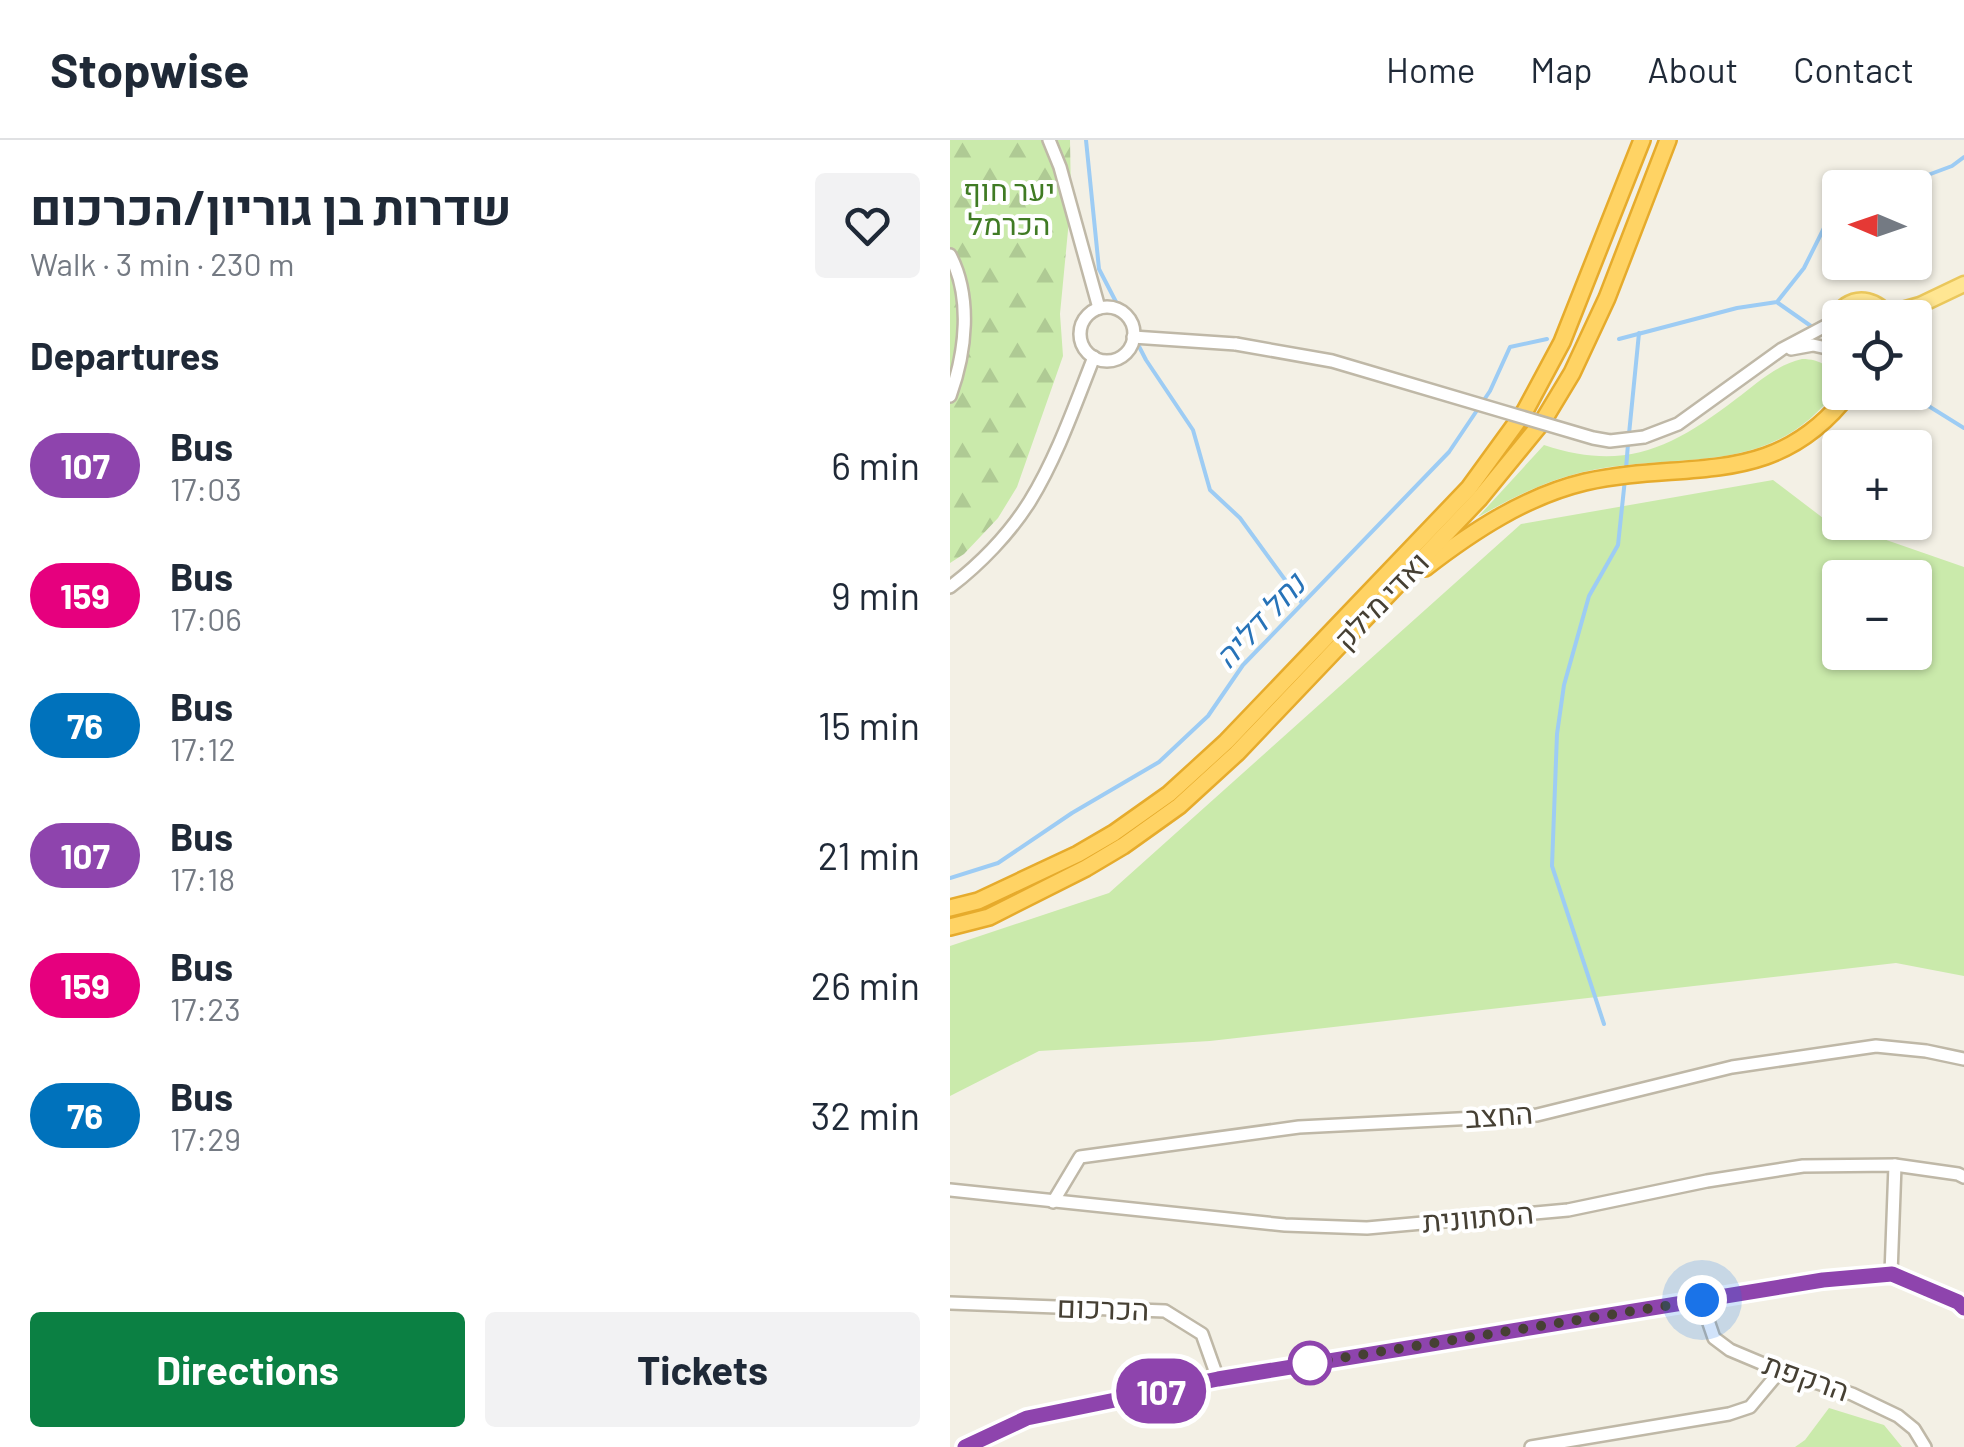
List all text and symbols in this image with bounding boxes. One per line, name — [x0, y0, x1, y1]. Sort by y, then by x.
text: Stopwise — [50, 40, 250, 98]
text: Home — [1386, 48, 1475, 90]
text: Map — [1530, 48, 1593, 90]
text: About — [1648, 48, 1738, 90]
text: Contact — [1793, 48, 1914, 90]
north arrow — [1822, 170, 1932, 280]
map controls — [1822, 170, 1932, 670]
park label: יער חוף הכרמל — [963, 171, 1055, 241]
button: heart — [815, 173, 920, 278]
text: שדרות בן גוריון/הכרכום — [30, 177, 512, 235]
text: Walk · 3 min · 230 m — [30, 244, 295, 282]
button: locate — [1822, 300, 1932, 410]
text: Departures — [30, 332, 219, 378]
text: Bus — [170, 423, 233, 469]
button: + — [1822, 430, 1932, 540]
text: 6 min — [831, 442, 920, 488]
text: 107 — [60, 444, 110, 486]
text: 17:03 — [170, 469, 242, 507]
street label: ואדי מילק — [1326, 544, 1436, 656]
text: Bus — [170, 553, 233, 599]
button: − — [1822, 560, 1932, 670]
water label: נחל דליה — [1205, 563, 1313, 675]
text: 9 min — [831, 572, 920, 618]
text: 159 — [60, 574, 110, 616]
text: 17:06 — [170, 599, 242, 637]
text: Bus — [170, 683, 233, 729]
text: 15 min — [818, 702, 920, 748]
text: 76 — [67, 704, 103, 746]
text: 17:12 — [170, 729, 236, 767]
text: Bus — [170, 813, 233, 859]
text: 21 min — [818, 832, 920, 878]
text: 107 — [60, 834, 110, 876]
text: 17:18 — [170, 859, 235, 897]
text: Bus — [170, 943, 233, 989]
text: 26 min — [811, 962, 920, 1008]
text: 159 — [60, 964, 110, 1006]
text: 17:23 — [170, 989, 241, 1027]
text: Bus — [170, 1073, 233, 1119]
text: 32 min — [811, 1092, 920, 1138]
text: 76 — [67, 1094, 103, 1136]
street label: החצב — [1464, 1094, 1534, 1134]
text: 17:29 — [170, 1119, 241, 1157]
street label: הסתוונית — [1421, 1193, 1535, 1239]
your location — [1677, 1275, 1727, 1325]
street label: הכרכום — [1056, 1287, 1150, 1327]
button: Directions — [30, 1312, 465, 1427]
button: Tickets — [485, 1312, 920, 1427]
unlabelled marker — [1289, 1342, 1331, 1384]
street label: הרקפת — [1759, 1345, 1854, 1408]
line badge: 107 — [1104, 1358, 1218, 1424]
text: 107 — [1136, 1370, 1186, 1412]

